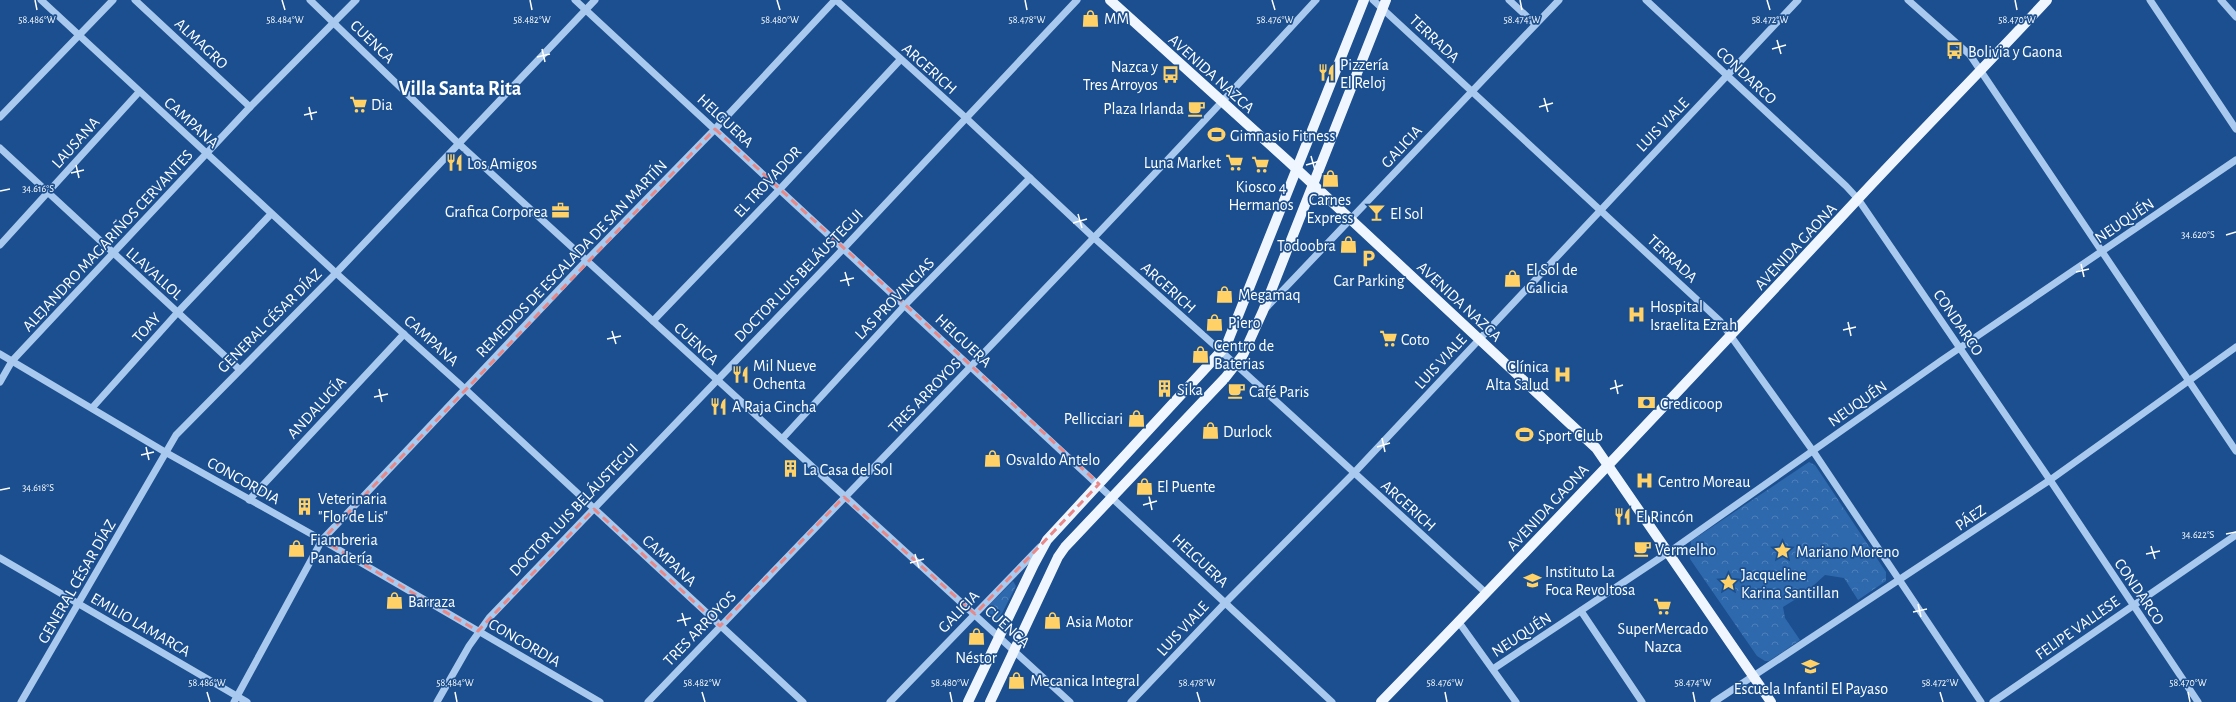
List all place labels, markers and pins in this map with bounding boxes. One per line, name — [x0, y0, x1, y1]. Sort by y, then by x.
shop icon: MM — [1081, 8, 1101, 28]
place label: MM — [1104, 11, 1129, 27]
bus stop icon: Bolivia y Gaona — [1945, 41, 1965, 61]
place label: Bolivia y Gaona — [1968, 44, 2062, 61]
place label: Pizzería El Reloj — [1340, 57, 1389, 92]
place label: Nazca y Tres Arroyos — [1083, 59, 1158, 94]
restaurant icon: Pizzería El Reloj — [1317, 63, 1337, 83]
bus stop icon: Nazca y Tres Arroyos — [1161, 65, 1181, 85]
supermarket icon: Dia — [348, 94, 368, 114]
place label: Dia — [371, 97, 393, 113]
cafe icon: Plaza Irlanda — [1187, 98, 1207, 118]
place label: Plaza Irlanda — [1103, 101, 1184, 117]
sports icon: Gimnasio Fitness — [1207, 125, 1227, 145]
place label: Gimnasio Fitness — [1230, 128, 1336, 144]
supermarket icon: Luna Market — [1224, 152, 1244, 172]
restaurant icon: Los Amigos — [444, 153, 464, 173]
place label: Luna Market — [1144, 155, 1221, 171]
supermarket icon: Kiosco 4 Hermanos — [1251, 155, 1271, 175]
place label: Los Amigos — [467, 156, 537, 172]
shop icon: Carnes Express — [1320, 168, 1340, 188]
place label: Kiosco 4 Hermanos — [1228, 179, 1294, 213]
place label: Carnes Express — [1306, 192, 1354, 226]
office icon: Grafica Corporea — [551, 201, 571, 221]
bar icon: El Sol — [1367, 203, 1387, 223]
place label: Grafica Corporea — [445, 204, 548, 220]
place label: El Sol — [1390, 206, 1423, 222]
shop icon: Todoobra — [1339, 235, 1359, 255]
place label: Todoobra — [1277, 238, 1336, 254]
parking icon: Car Parking — [1359, 249, 1379, 269]
place label: El Sol de Galicia — [1526, 262, 1578, 296]
shop icon: El Sol de Galicia — [1503, 268, 1523, 288]
place label: Car Parking — [1334, 273, 1405, 289]
shop icon: Megamaq — [1215, 284, 1235, 304]
place label: Megamaq — [1238, 287, 1301, 303]
place label: Hospital Israelita Ezrah — [1650, 299, 1737, 333]
hospital icon: Hospital Israelita Ezrah — [1627, 305, 1647, 325]
shop icon: Piero — [1205, 312, 1225, 332]
place label: Piero — [1228, 315, 1261, 331]
supermarket icon: Coto — [1378, 329, 1398, 349]
place label: Coto — [1401, 332, 1430, 348]
place label: Centro de Baterias — [1214, 338, 1274, 372]
shop icon: Centro de Baterias — [1191, 344, 1211, 364]
place label: Mil Nueve Ochenta — [753, 358, 816, 392]
place label: Clínica Alta Salud — [1486, 359, 1549, 393]
restaurant icon: Mil Nueve Ochenta — [730, 364, 750, 384]
hospital icon: Clínica Alta Salud — [1552, 365, 1572, 385]
building icon: Sika — [1154, 379, 1174, 399]
cafe icon: Café Paris — [1226, 381, 1246, 401]
place label: Sika — [1177, 382, 1203, 398]
place label: Café Paris — [1249, 384, 1309, 400]
bank icon: Credicoop — [1637, 393, 1657, 413]
restaurant icon: A Raja Cincha — [709, 396, 729, 416]
place label: Credicoop — [1660, 396, 1723, 412]
place label: A Raja Cincha — [732, 399, 816, 416]
shop icon: Pellicciari — [1126, 408, 1146, 428]
place label: Pellicciari — [1064, 411, 1123, 427]
shop icon: Durlock — [1200, 421, 1220, 441]
place label: Durlock — [1223, 424, 1272, 440]
sports icon: Sport Club — [1515, 425, 1535, 445]
place label: Sport Club — [1538, 428, 1603, 444]
shop icon: Osvaldo Antelo — [983, 449, 1003, 469]
place label: Osvaldo Antelo — [1006, 452, 1100, 468]
building icon: La Casa del Sol — [780, 459, 800, 479]
place label: La Casa del Sol — [803, 462, 893, 478]
hospital icon: Centro Moreau — [1635, 471, 1655, 491]
place label: Centro Moreau — [1658, 474, 1750, 490]
shop icon: El Puente — [1134, 476, 1154, 496]
place label: El Puente — [1157, 479, 1215, 495]
place label: Veterinaria "Flor de Lis" — [318, 491, 388, 525]
building icon: Veterinaria "Flor de Lis" — [295, 497, 315, 517]
restaurant icon: El Rincón — [1613, 506, 1633, 526]
place label: El Rincón — [1636, 509, 1693, 525]
place label: Fiambreria Panadería — [310, 532, 378, 566]
shop icon: Fiambreria Panadería — [287, 538, 307, 558]
cafe icon: Vermelho — [1632, 539, 1652, 559]
place icon: Mariano Moreno — [1773, 541, 1793, 561]
place label: Vermelho — [1655, 542, 1716, 558]
place label: Mariano Moreno — [1796, 544, 1900, 560]
place label: Instituto La Foca Revoltosa — [1545, 564, 1635, 598]
place label: Jacqueline Karina Santillan — [1741, 567, 1839, 601]
school or university icon: Instituto La Foca Revoltosa — [1522, 570, 1542, 590]
place icon: Jacqueline Karina Santillan — [1718, 573, 1738, 593]
shop icon: Barraza — [385, 591, 405, 611]
place label: Barraza — [408, 594, 455, 610]
supermarket icon: SuperMercado Nazca — [1653, 597, 1673, 617]
shop icon: Asia Motor — [1043, 611, 1063, 631]
place label: Asia Motor — [1066, 614, 1134, 630]
place label: SuperMercado Nazca — [1618, 621, 1709, 655]
shop icon: Néstor — [966, 626, 986, 646]
place label: Néstor — [955, 650, 998, 666]
school or university icon: Escuela Infantil El Payaso — [1801, 657, 1821, 677]
shop icon: Mecanica Integral — [1007, 670, 1027, 690]
place label: Mecanica Integral — [1030, 673, 1140, 689]
place label: Escuela Infantil El Payaso — [1734, 681, 1888, 698]

